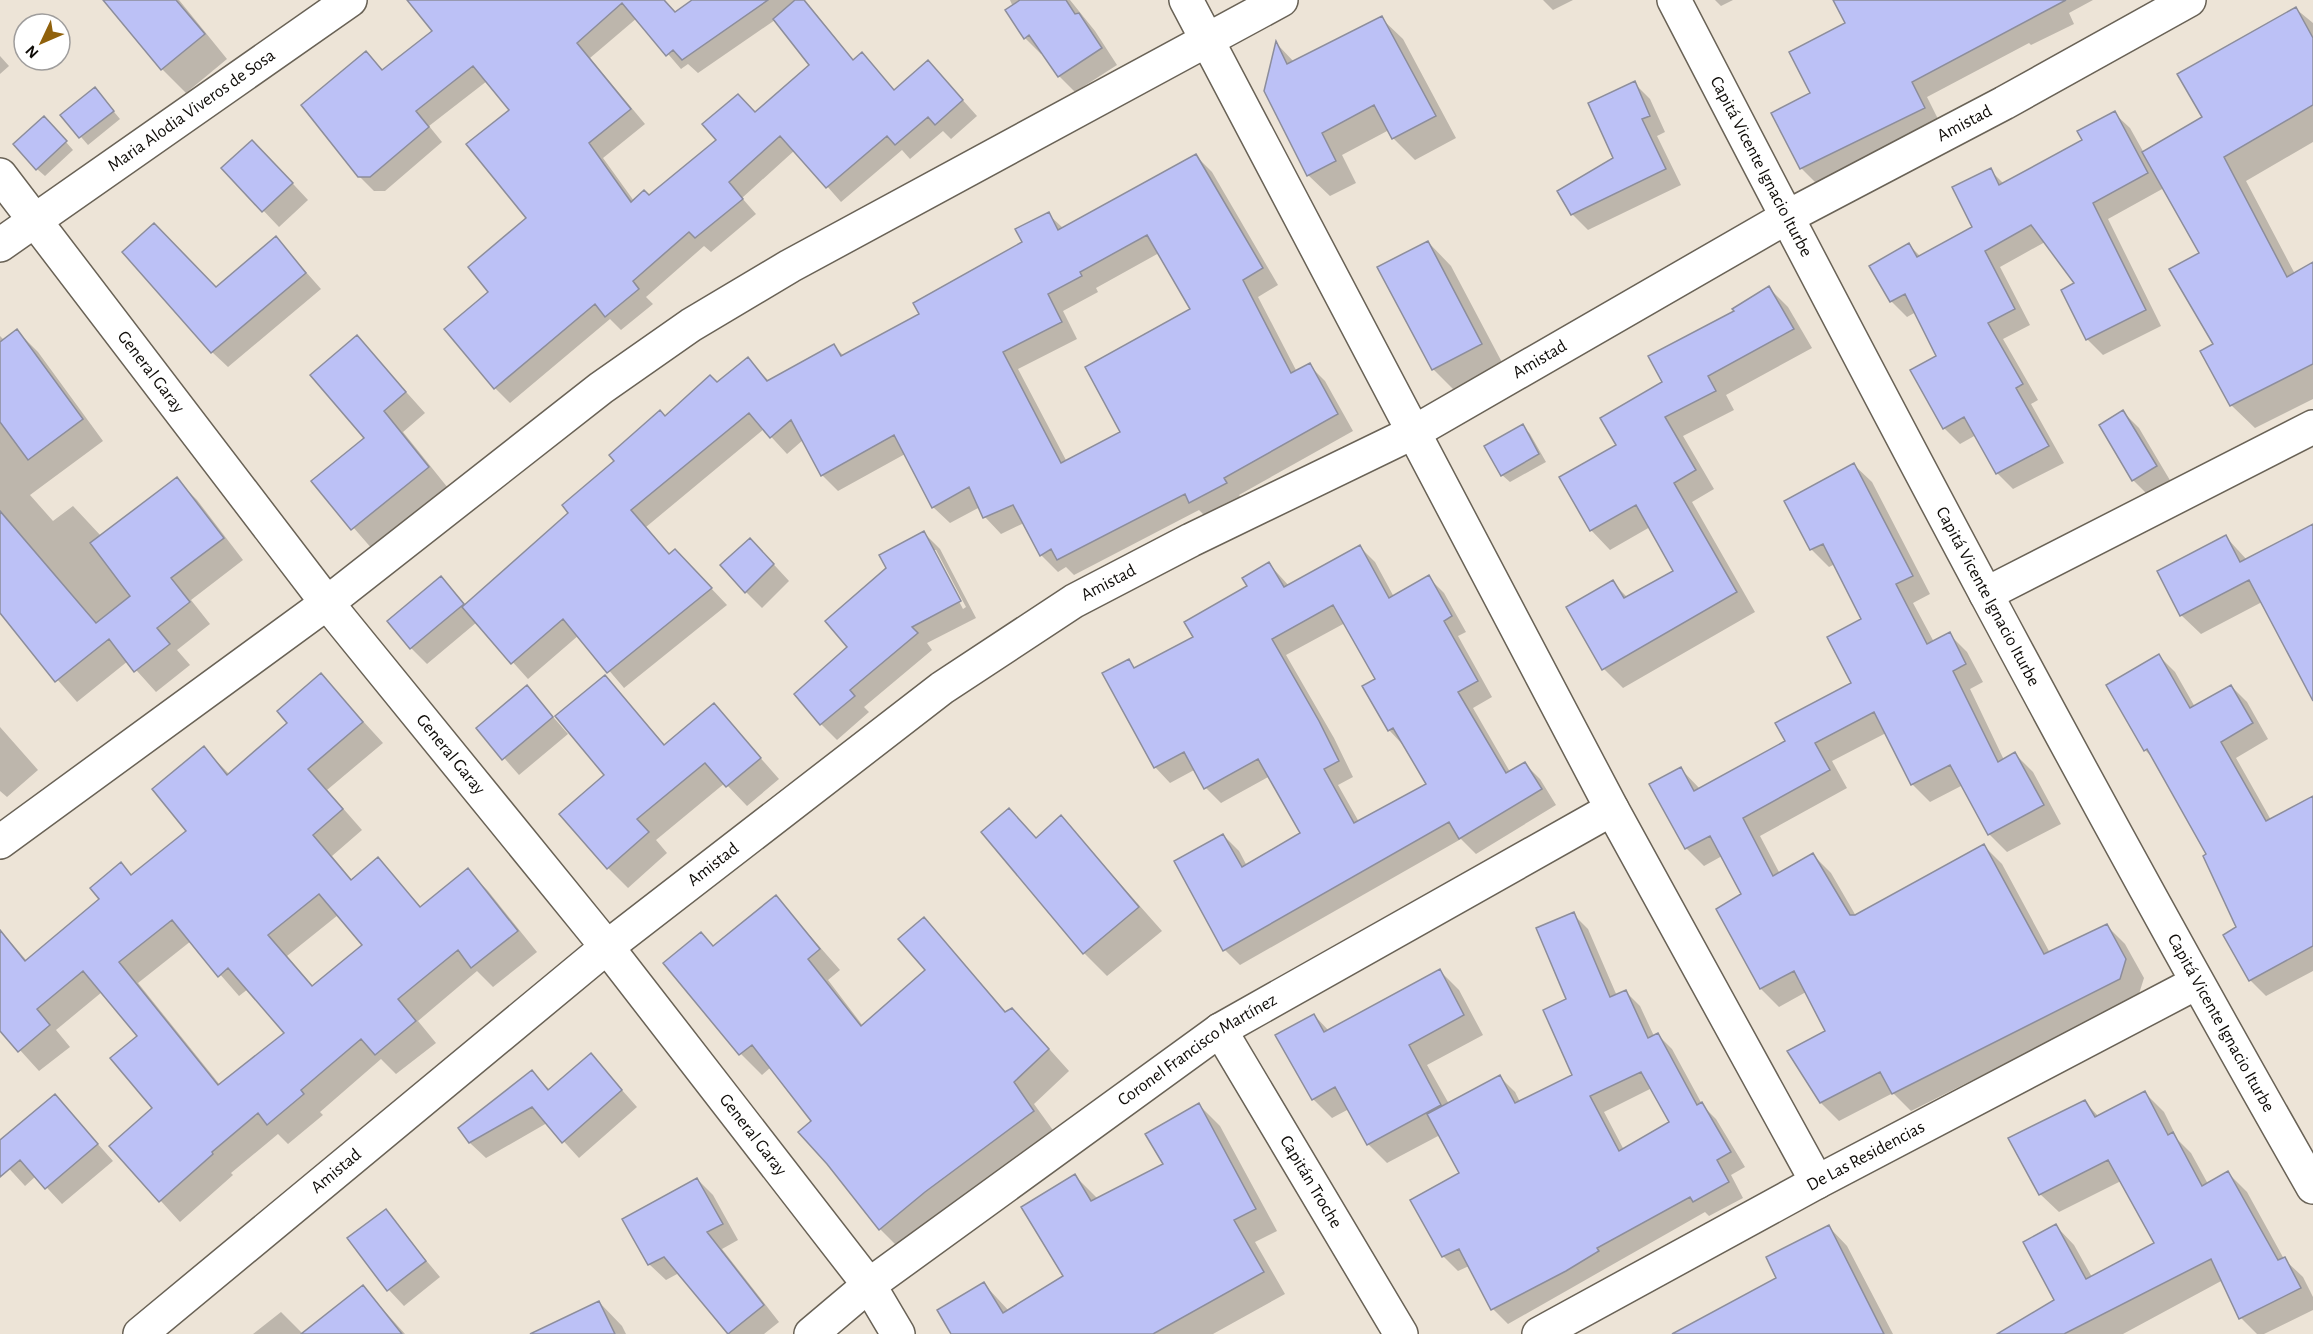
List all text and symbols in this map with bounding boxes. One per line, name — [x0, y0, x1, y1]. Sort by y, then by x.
north arrow — [12, 12, 72, 72]
text: N — [22, 42, 42, 61]
street label: Maria Alodia Viveros de Sosa — [105, 46, 279, 175]
street label: Capitá Vicente Ignacio Iturbe — [1706, 74, 1815, 260]
street label: Amistad — [1934, 102, 1995, 145]
street label: General Garay — [114, 328, 188, 417]
street label: Amistad — [1510, 337, 1570, 382]
street label: Capitá Vicente Ignacio Iturbe — [1932, 504, 2043, 689]
street label: Amistad — [1078, 561, 1139, 605]
street label: General Garay — [412, 711, 488, 798]
street label: Amistad — [685, 840, 742, 890]
street label: Capitá Vicente Ignacio Iturbe — [2164, 931, 2277, 1115]
street label: Coronel Francisco Martínez — [1115, 991, 1280, 1110]
street label: General Garay — [716, 1091, 790, 1179]
street label: De Las Residencias — [1804, 1118, 1928, 1195]
street label: Capitán Troche — [1276, 1133, 1345, 1232]
street label: Amistad — [308, 1146, 365, 1197]

